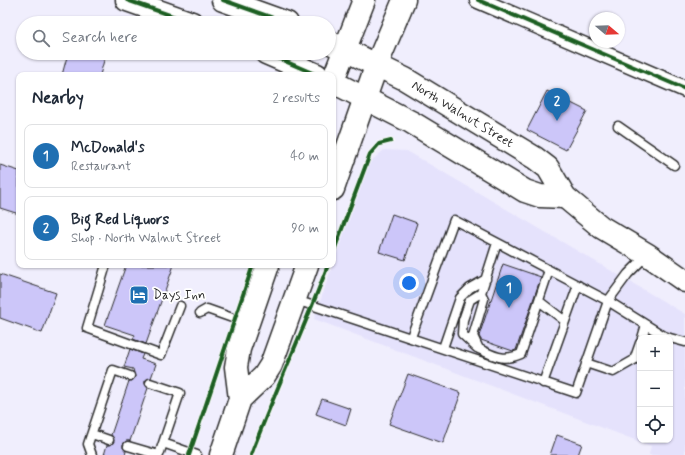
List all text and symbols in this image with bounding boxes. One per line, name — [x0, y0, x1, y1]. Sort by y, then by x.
north arrow — [589, 12, 625, 48]
search box — [16, 16, 336, 60]
icon: search — [30, 27, 52, 49]
text: Search here — [62, 28, 138, 48]
street label: North Walnut Street — [409, 77, 517, 152]
text: Nearby — [32, 87, 84, 109]
pin: 2 — [544, 88, 570, 121]
text: 2 results — [273, 90, 320, 107]
text: McDonald's — [71, 138, 145, 158]
text: 1 — [43, 148, 49, 165]
text: 40 m — [290, 148, 319, 165]
text: Restaurant — [71, 158, 131, 175]
text: Big Red Liquors — [71, 210, 169, 230]
text: 2 — [43, 220, 49, 237]
text: 90 m — [291, 220, 319, 237]
text: Shop · North Walnut Street — [71, 230, 221, 247]
your location — [399, 273, 419, 293]
pin: 1 — [496, 275, 522, 308]
hotel icon: Days Inn — [128, 284, 150, 306]
place label: Days Inn — [153, 287, 205, 304]
map controls — [637, 335, 673, 443]
button: + — [637, 335, 673, 371]
button: − — [637, 371, 673, 407]
button: locate — [637, 407, 673, 443]

